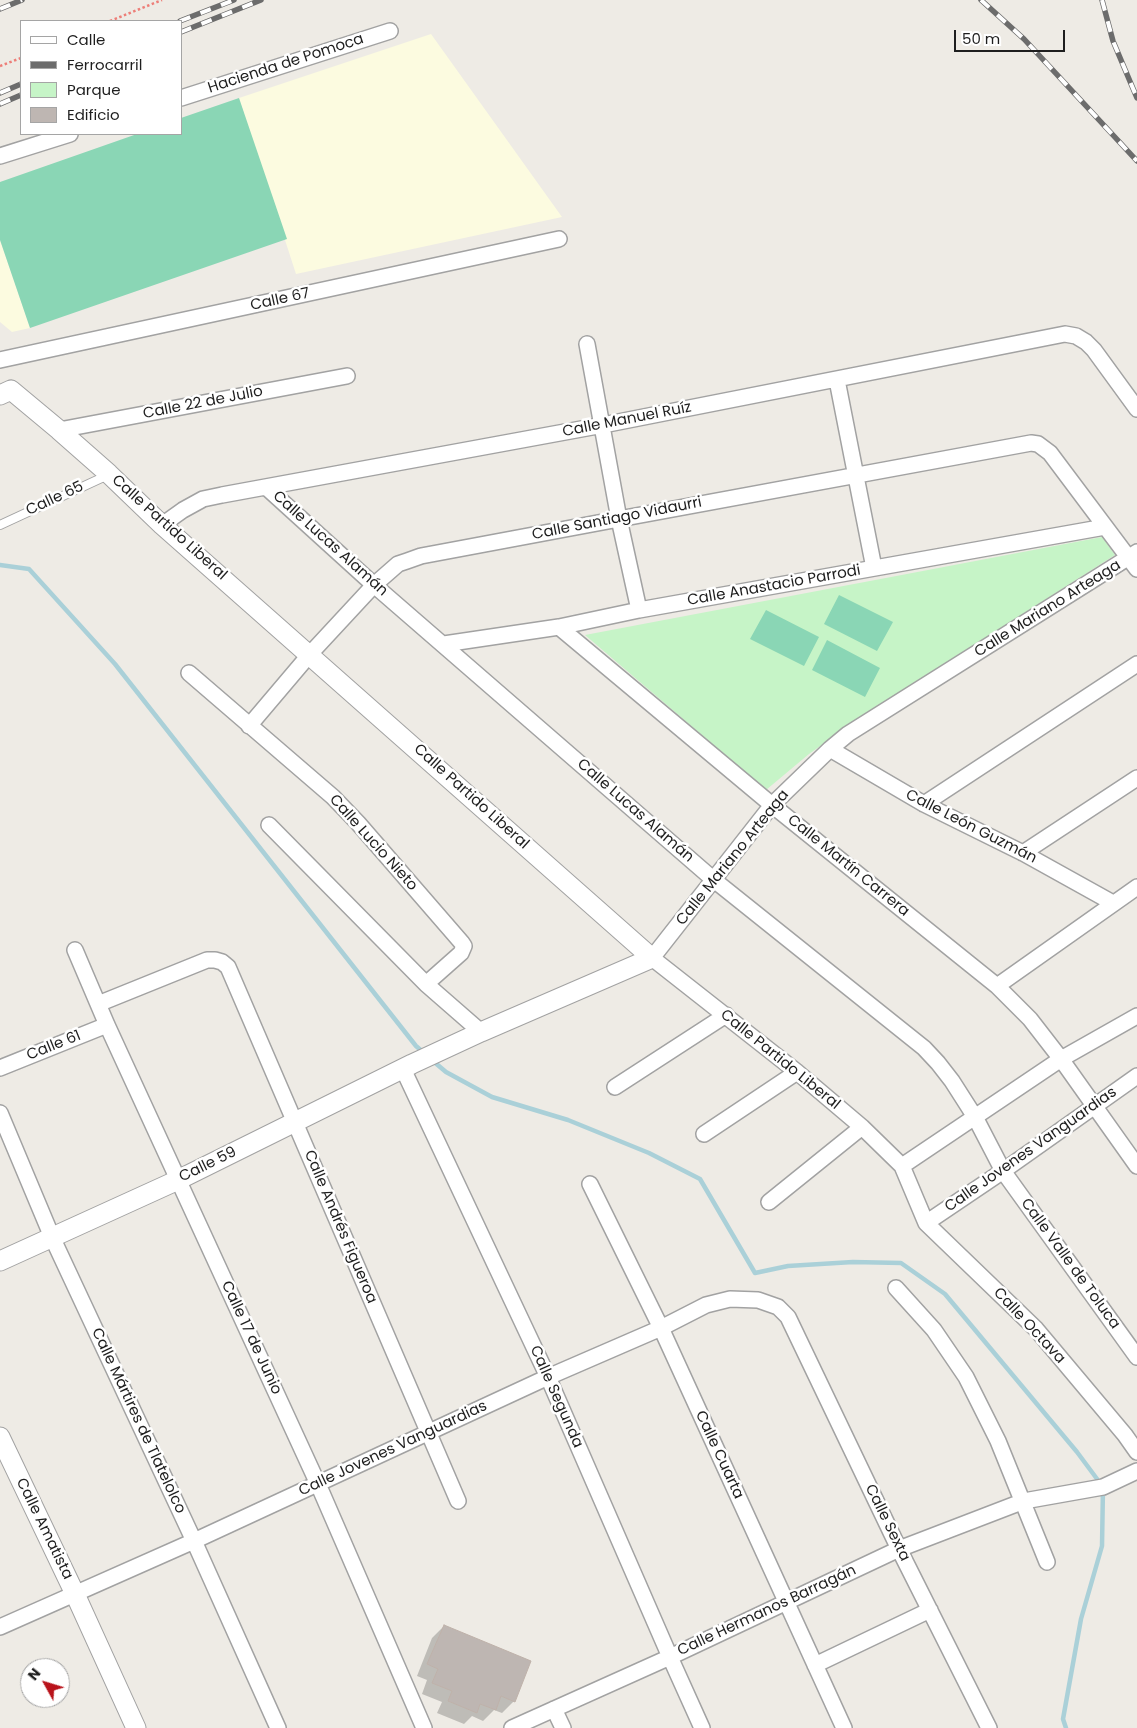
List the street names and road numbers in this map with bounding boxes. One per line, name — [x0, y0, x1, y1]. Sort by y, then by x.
street label: Hacienda de Pomoca — [206, 30, 366, 98]
street label: Calle 67 — [249, 285, 311, 315]
street label: Calle 22 de Julio — [142, 383, 264, 423]
street label: Calle Manuel Ruíz — [561, 399, 693, 441]
street label: Calle Partido Liberal — [108, 472, 230, 584]
street label: Calle 65 — [23, 478, 87, 520]
street label: Calle Lucas Alamán — [269, 488, 391, 600]
street label: Calle Santiago Vidaurri — [531, 494, 703, 544]
street label: Calle Mariano Arteaga — [972, 557, 1124, 661]
street label: Calle Anastacio Parrodi — [686, 562, 862, 610]
street label: Calle Partido Liberal — [410, 741, 532, 853]
street label: Calle Lucas Alamán — [573, 755, 697, 867]
street label: Calle León Guzmán — [902, 786, 1040, 868]
street label: Calle Mariano Arteaga — [673, 787, 793, 929]
street label: Calle Lucio Nieto — [325, 791, 421, 895]
street label: Calle Martín Carrera — [783, 811, 913, 921]
street label: Calle Partido Liberal — [717, 1006, 843, 1114]
street label: Calle 61 — [24, 1027, 84, 1065]
street label: Calle Jovenes Vanguardias — [942, 1084, 1120, 1216]
street label: Calle 59 — [177, 1143, 239, 1187]
street label: Calle Andrés Figueroa — [300, 1148, 380, 1306]
street label: Calle Valle de Toluca — [1017, 1195, 1123, 1333]
street label: Calle 17 de Junio — [217, 1278, 285, 1398]
street label: Calle Octava — [989, 1284, 1069, 1368]
street label: Calle Mártires de Tlatelolco — [87, 1325, 189, 1517]
street label: Calle Segunda — [525, 1343, 587, 1451]
street label: Calle Jovenes Vanguardias — [296, 1397, 490, 1501]
street label: Calle Cuarta — [691, 1408, 747, 1502]
street label: Calle Amatista — [12, 1475, 76, 1583]
street label: Calle Sexta — [861, 1482, 913, 1564]
street label: Calle Hermanos Barragán — [675, 1562, 859, 1660]

